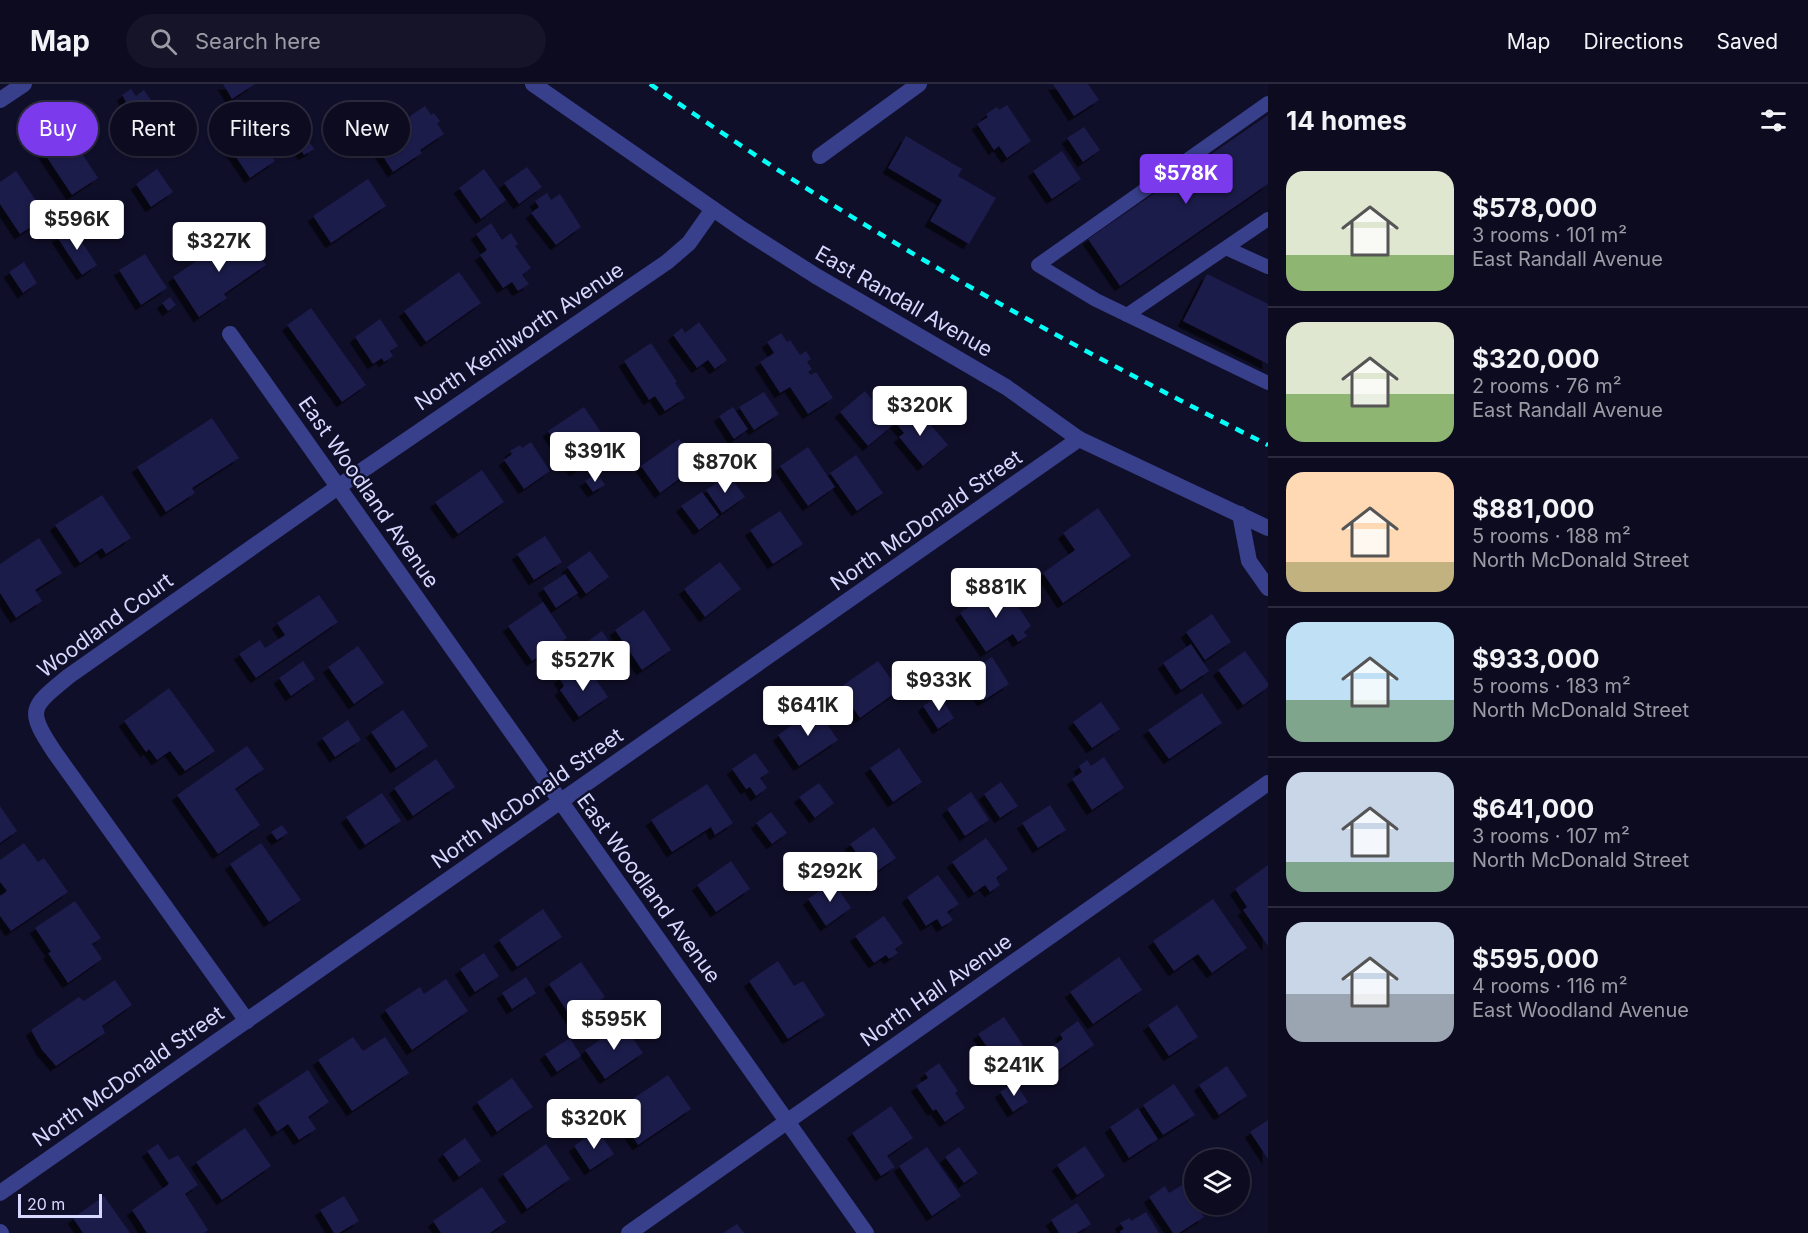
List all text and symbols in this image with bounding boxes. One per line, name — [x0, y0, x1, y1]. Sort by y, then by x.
search box — [126, 14, 546, 68]
text: Map — [30, 24, 90, 58]
icon: search — [147, 25, 180, 58]
text: Search here — [195, 28, 321, 54]
text: Map — [1507, 29, 1550, 54]
text: Directions — [1583, 29, 1684, 54]
text: Saved — [1717, 29, 1778, 54]
chip: Buy — [18, 102, 98, 156]
chip: Rent — [110, 102, 197, 156]
chip: Filters — [209, 102, 311, 156]
chip: New — [323, 102, 410, 156]
icon: filters — [1757, 104, 1790, 137]
text: 14 homes — [1286, 105, 1407, 136]
pin: $578K — [1144, 154, 1228, 205]
text: $578K — [1154, 161, 1218, 185]
text: $578,000 — [1472, 192, 1597, 223]
icon: home — [1334, 195, 1406, 267]
pin: $596K — [35, 200, 119, 251]
text: $596K — [44, 207, 110, 231]
pin: $327K — [177, 222, 261, 273]
text: 3 rooms · 101 m² — [1472, 223, 1627, 247]
text: $327K — [187, 229, 251, 253]
street label: East Randall Avenue — [811, 240, 997, 362]
text: East Randall Avenue — [1472, 247, 1663, 271]
street label: North Kenilworth Avenue — [410, 257, 628, 415]
text: $320,000 — [1472, 343, 1599, 374]
icon: home — [1334, 346, 1406, 418]
text: 2 rooms · 76 m² — [1472, 374, 1621, 398]
pin: $320K — [878, 386, 962, 437]
street label: East Woodland Avenue — [293, 392, 445, 592]
text: $320K — [887, 393, 953, 417]
text: East Randall Avenue — [1472, 398, 1663, 422]
pin: $391K — [553, 432, 637, 483]
text: $391K — [564, 439, 626, 463]
pin: $870K — [683, 443, 767, 494]
street label: North McDonald Street — [825, 444, 1027, 596]
text: $870K — [692, 450, 758, 474]
text: $881,000 — [1472, 493, 1595, 524]
icon: home — [1334, 496, 1406, 568]
text: 5 rooms · 188 m² — [1472, 524, 1631, 548]
text: North McDonald Street — [1472, 548, 1689, 572]
street label: Woodland Court — [32, 567, 178, 682]
pin: $881K — [954, 568, 1038, 619]
text: $881K — [965, 575, 1027, 599]
pin: $527K — [541, 641, 625, 692]
text: $933,000 — [1472, 643, 1599, 674]
icon: home — [1334, 646, 1406, 718]
text: $527K — [551, 648, 615, 672]
pin: $933K — [897, 661, 981, 712]
text: $933K — [906, 668, 972, 692]
text: 5 rooms · 183 m² — [1472, 674, 1631, 698]
pin: $641K — [766, 686, 850, 737]
text: $641K — [777, 693, 839, 717]
text: North McDonald Street — [1472, 698, 1689, 722]
street label: North McDonald Street — [426, 722, 628, 874]
street label: East Woodland Avenue — [572, 789, 726, 987]
text: $641,000 — [1472, 793, 1594, 824]
icon: home — [1334, 796, 1406, 868]
text: 3 rooms · 107 m² — [1472, 824, 1630, 848]
text: North McDonald Street — [1472, 848, 1689, 872]
pin: $292K — [788, 852, 872, 903]
text: $292K — [797, 859, 863, 883]
street label: North Hall Avenue — [855, 928, 1017, 1052]
text: $595,000 — [1472, 943, 1599, 974]
icon: home — [1334, 946, 1406, 1018]
text: 4 rooms · 116 m² — [1472, 974, 1627, 998]
text: East Woodland Avenue — [1472, 998, 1689, 1022]
street label: North McDonald Street — [27, 1000, 229, 1152]
pin: $595K — [572, 1000, 656, 1051]
text: $595K — [581, 1007, 647, 1031]
pin: $241K — [972, 1046, 1056, 1097]
text: $241K — [983, 1053, 1045, 1077]
pin: $320K — [552, 1099, 636, 1150]
text: $320K — [561, 1106, 627, 1130]
map controls — [1184, 1149, 1250, 1215]
button: layers — [1184, 1149, 1250, 1215]
scale bar — [18, 1191, 102, 1218]
text: 20 m — [27, 1194, 65, 1214]

